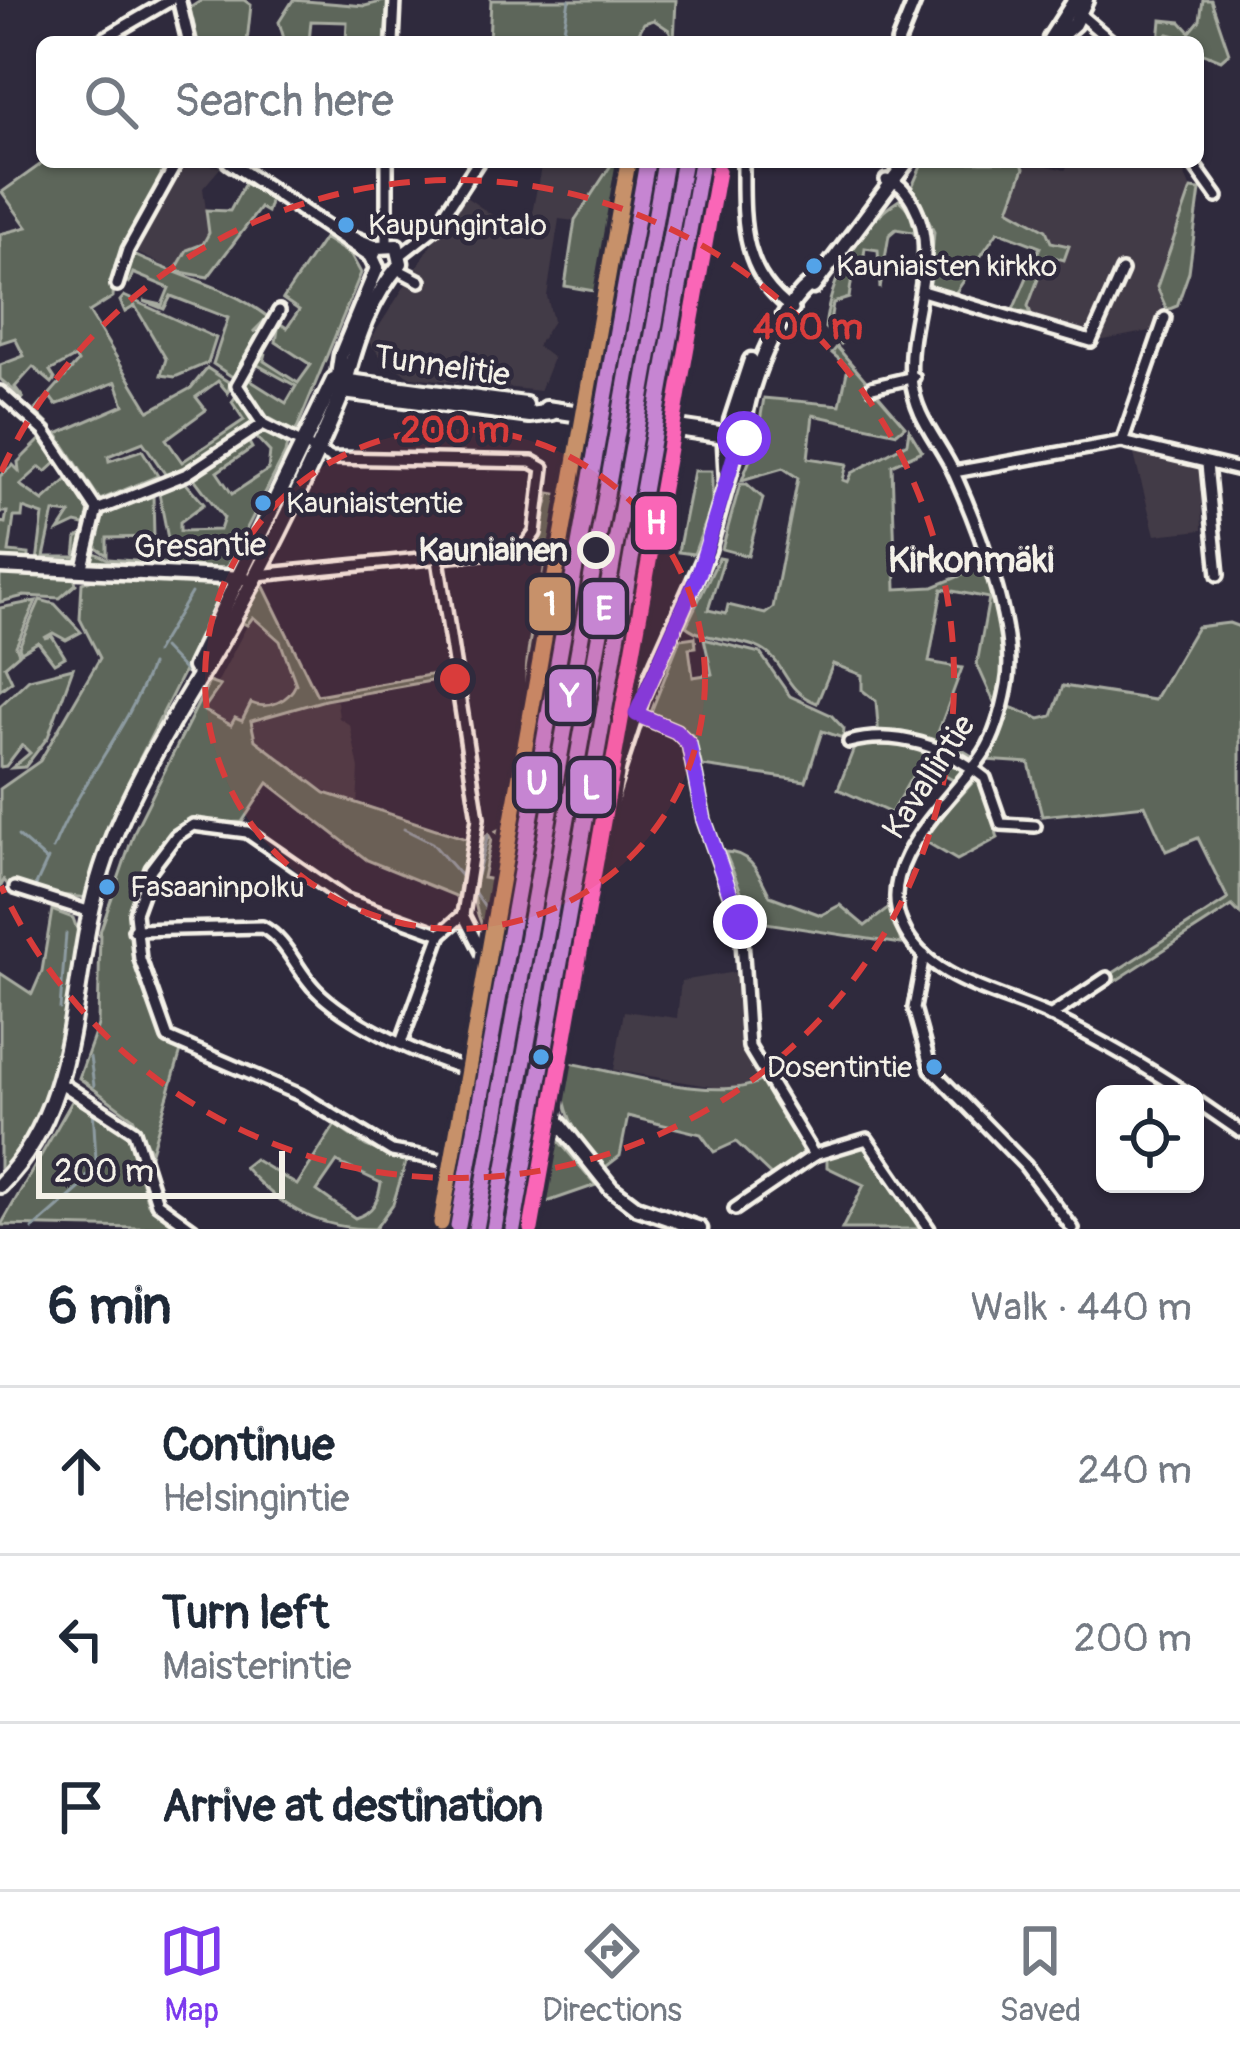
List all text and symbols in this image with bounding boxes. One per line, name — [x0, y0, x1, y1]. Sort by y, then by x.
search box — [36, 36, 1204, 168]
icon: search — [78, 69, 144, 135]
text: Search here — [174, 74, 394, 130]
place label: Kaupungintalo — [368, 207, 547, 244]
marker: Kaupungintalo — [335, 214, 357, 236]
place label: Kauniaisten kirkko — [836, 248, 1057, 285]
marker: Kauniaisten kirkko — [803, 255, 825, 277]
text: 400 m — [753, 305, 863, 350]
street label: Tunnelitie — [371, 336, 513, 396]
text: 200 m — [400, 408, 510, 453]
route start — [717, 411, 771, 465]
place label: Kauniaistentie — [286, 485, 463, 522]
marker: Kauniaistentie — [252, 492, 274, 514]
line badge: H — [633, 494, 679, 552]
text: H — [646, 503, 666, 544]
street label: Gresantie — [134, 524, 266, 568]
place label: Kauniainen — [418, 530, 568, 571]
marker: Kauniainen — [579, 533, 613, 567]
district label: Kirkonmäki — [888, 538, 1054, 583]
line badge: 1 — [527, 575, 573, 633]
line badge: E — [581, 580, 627, 637]
text: 1 — [544, 584, 556, 625]
text: E — [595, 589, 613, 630]
centre of rings — [434, 658, 476, 700]
line badge: Y — [547, 667, 594, 724]
text: Y — [558, 676, 580, 717]
street label: Kavallintie — [874, 707, 984, 847]
line badge: U — [514, 754, 560, 811]
line badge: L — [568, 758, 614, 816]
text: U — [526, 763, 548, 804]
text: L — [582, 768, 600, 809]
place label: Fasaaninpolku — [130, 869, 305, 906]
marker: Fasaaninpolku — [96, 876, 118, 898]
route end — [713, 895, 767, 949]
unlabelled marker — [530, 1046, 552, 1068]
place label: Dosentintie — [767, 1049, 912, 1086]
marker: Dosentintie — [923, 1056, 945, 1078]
map controls — [1096, 1085, 1204, 1193]
button: locate — [1096, 1085, 1204, 1193]
scale bar — [36, 1145, 285, 1198]
text: 200 m — [54, 1151, 154, 1192]
text: 6 min — [48, 1275, 171, 1339]
text: Walk · 440 m — [971, 1283, 1192, 1332]
text: Continue — [162, 1418, 335, 1474]
icon: ahead — [48, 1438, 114, 1504]
text: 240 m — [1078, 1446, 1192, 1495]
text: Helsingintie — [162, 1474, 349, 1523]
text: Turn left — [162, 1586, 329, 1642]
icon: left — [48, 1606, 114, 1672]
text: 200 m — [1074, 1614, 1192, 1663]
text: Maisterintie — [162, 1642, 352, 1691]
icon: arrive — [48, 1774, 114, 1840]
text: Arrive at destination — [162, 1779, 543, 1835]
tab: Map — [159, 1918, 225, 2031]
tab: Directions — [542, 1918, 682, 2031]
tab: Saved — [999, 1918, 1081, 2031]

